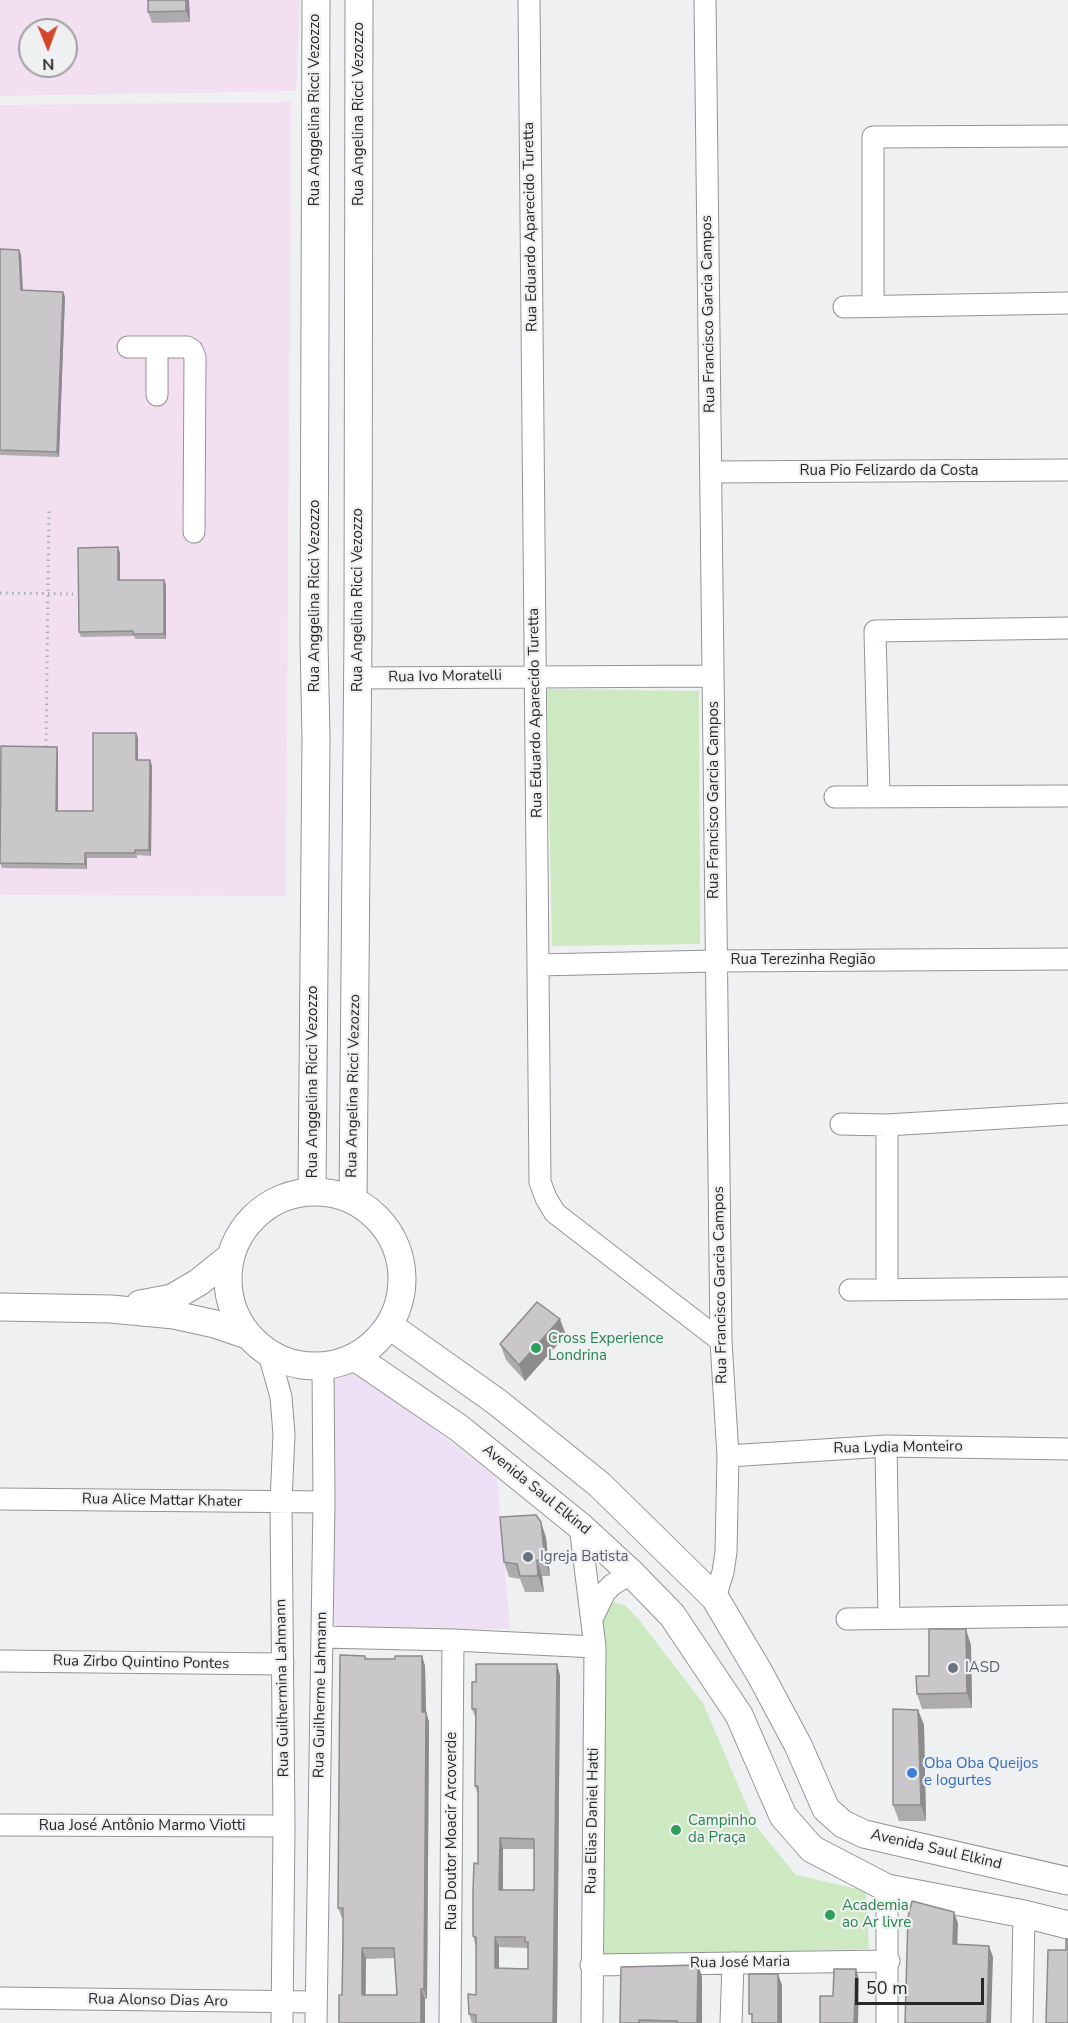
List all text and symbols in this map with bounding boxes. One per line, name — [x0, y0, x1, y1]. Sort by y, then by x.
street label: Rua Anggelina Ricci Vezozzo — [306, 14, 324, 206]
north arrow — [18, 18, 78, 78]
street label: Rua Angelina Ricci Vezozzo — [350, 22, 368, 206]
text: N — [42, 53, 54, 75]
street label: Rua Eduardo Aparecido Turetta — [520, 122, 542, 332]
street label: Rua Francisco Garcia Campos — [698, 215, 720, 413]
street label: Rua Pio Felizardo da Costa — [799, 462, 979, 480]
street label: Rua Anggelina Ricci Vezozzo — [306, 500, 324, 692]
street label: Rua Angelina Ricci Vezozzo — [349, 508, 367, 692]
street label: Rua Eduardo Aparecido Turetta — [525, 608, 547, 818]
street label: Rua Ivo Moratelli — [388, 667, 502, 687]
street label: Rua Francisco Garcia Campos — [705, 701, 723, 899]
street label: Rua Terezinha Região — [730, 951, 876, 969]
street label: Rua Anggelina Ricci Vezozzo — [304, 986, 322, 1178]
street label: Rua Angelina Ricci Vezozzo — [343, 994, 365, 1178]
street label: Rua Francisco Garcia Campos — [710, 1186, 732, 1384]
place label: Cross Experience Londrina — [548, 1330, 663, 1365]
marker: Cross Experience Londrina — [529, 1341, 543, 1355]
street label: Rua Lydia Monteiro — [833, 1438, 963, 1458]
street label: Avenida Saul Elkind — [478, 1441, 594, 1539]
street label: Rua Alice Mattar Khater — [82, 1491, 242, 1511]
place label: Igreja Batista — [540, 1548, 628, 1566]
marker: Igreja Batista — [521, 1550, 535, 1564]
street label: Rua Guilhermina Lahmann — [272, 1599, 294, 1777]
street label: Rua Guilherme Lahmann — [311, 1612, 331, 1778]
street label: Rua Zirbo Quintino Pontes — [53, 1652, 229, 1674]
place label: IASD — [965, 1659, 1000, 1677]
marker: IASD — [946, 1661, 960, 1675]
street label: Rua Doutor Moacir Arcoverde — [443, 1732, 461, 1930]
street label: Rua Elias Daniel Hatti — [583, 1748, 603, 1894]
place label: Oba Oba Queijos e Iogurtes — [924, 1755, 1039, 1790]
marker: Oba Oba Queijos e Iogurtes — [905, 1766, 919, 1780]
place label: Campinho da Praça — [688, 1812, 756, 1847]
street label: Rua José Antônio Marmo Viotti — [39, 1817, 245, 1835]
marker: Campinho da Praça — [669, 1823, 683, 1837]
street label: Avenida Saul Elkind — [869, 1826, 1003, 1874]
place label: Academia ao Ar livre — [842, 1897, 911, 1932]
marker: Academia ao Ar livre — [823, 1908, 837, 1922]
street label: Rua José Maria — [690, 1953, 790, 1973]
scale bar — [858, 1966, 987, 2004]
text: 50 m — [866, 1976, 908, 2000]
street label: Rua Alonso Dias Aro — [88, 1991, 228, 2011]

